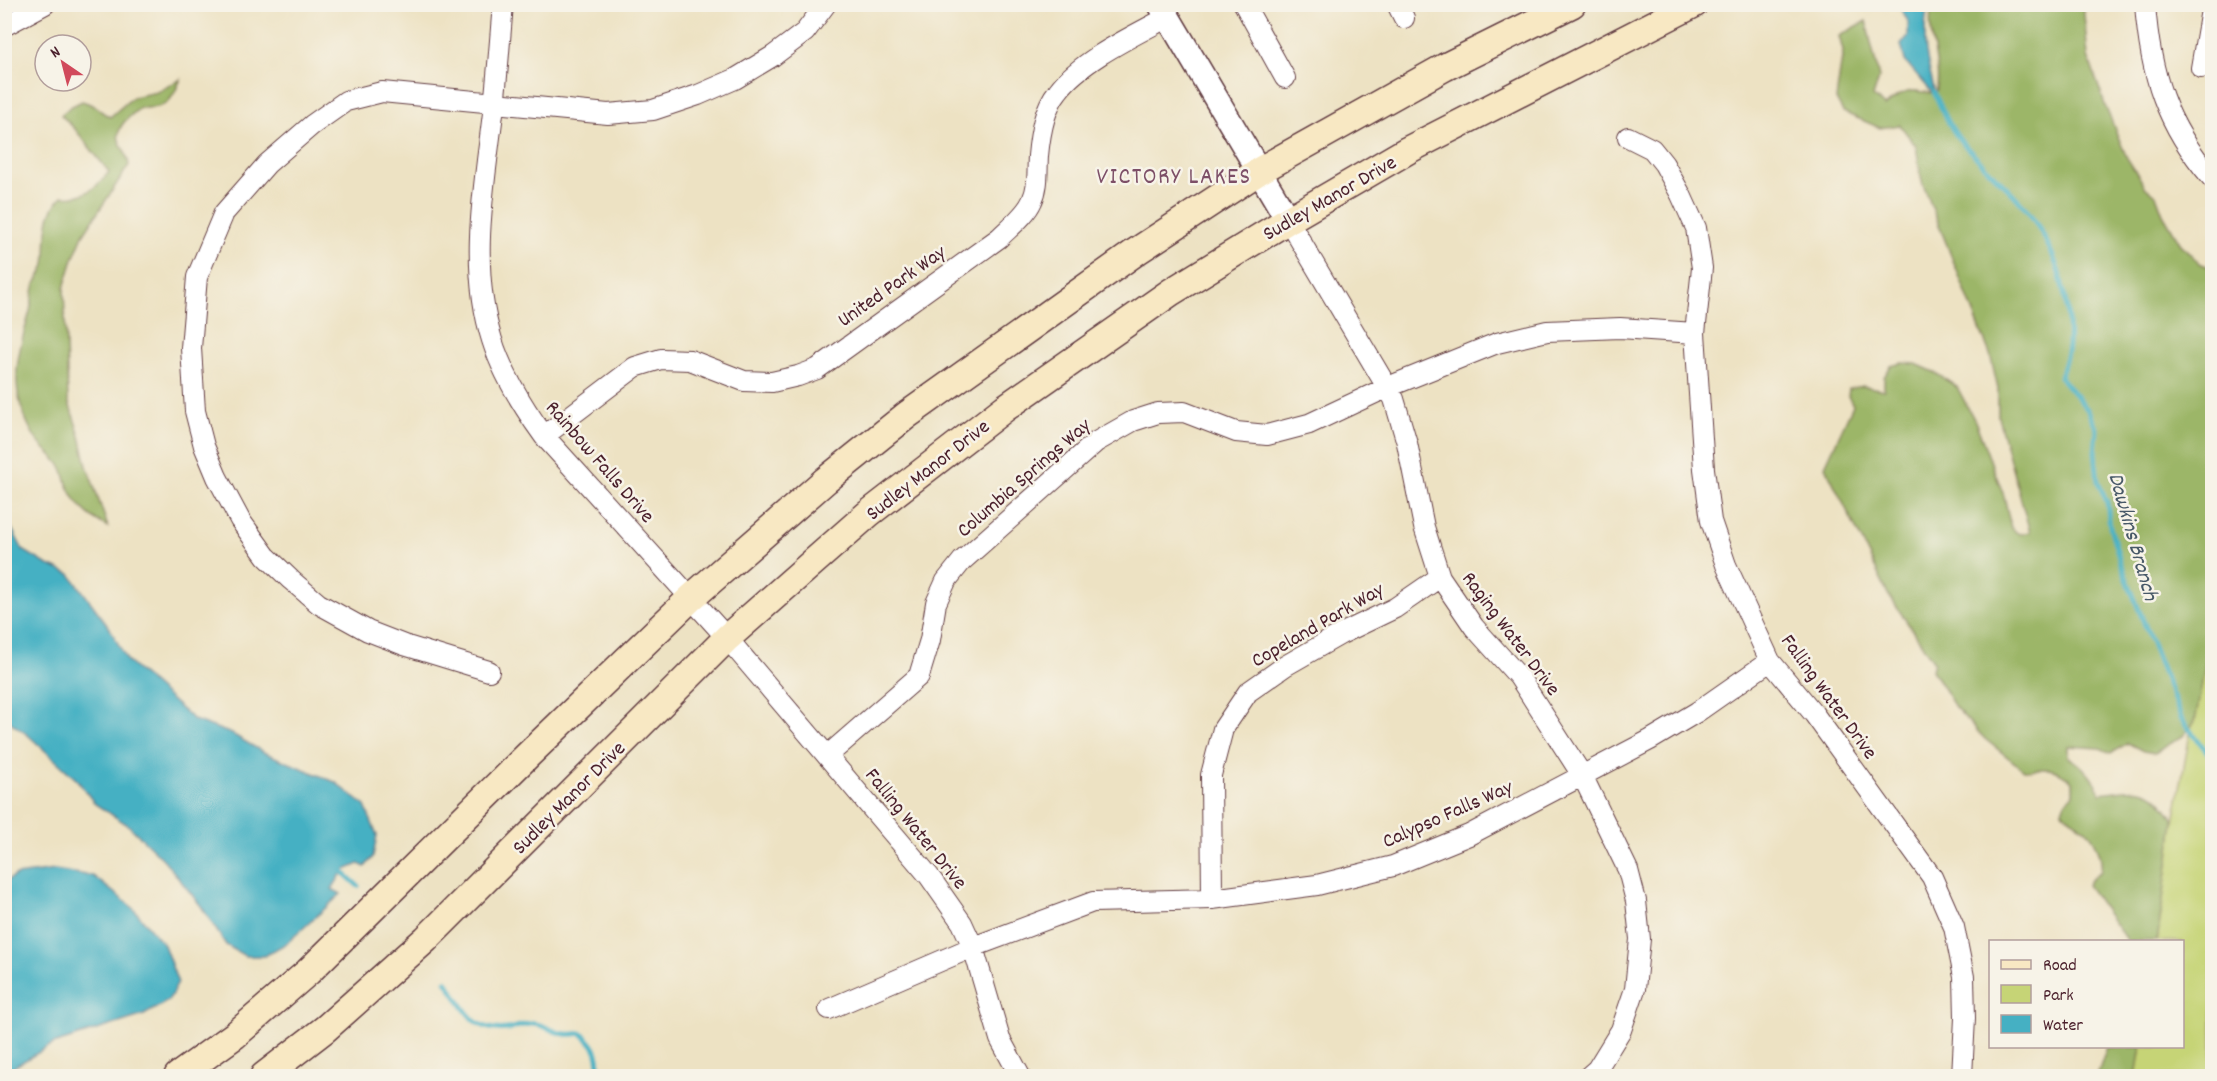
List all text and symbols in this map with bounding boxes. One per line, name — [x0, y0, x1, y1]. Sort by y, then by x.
north arrow — [33, 33, 93, 93]
text: N — [46, 41, 66, 64]
street label: Sudley Manor Drive — [1258, 149, 1403, 250]
district label: VICTORY LAKES — [1096, 161, 1252, 195]
street label: United Park Way — [832, 239, 953, 336]
street label: Rainbow Falls Drive — [537, 395, 660, 531]
street label: Columbia Springs Way — [951, 412, 1099, 546]
street label: Sudley Manor Drive — [861, 413, 997, 529]
water label: Dawkins Branch — [2099, 470, 2165, 605]
street label: Raging Water Drive — [1453, 566, 1566, 703]
street label: Copeland Park Way — [1247, 576, 1391, 677]
street label: Falling Water Drive — [1772, 629, 1883, 767]
street label: Sudley Manor Drive — [506, 735, 634, 863]
street label: Falling Water Drive — [856, 763, 973, 897]
street label: Calypso Falls Way — [1378, 773, 1519, 858]
legend — [1989, 940, 2184, 1048]
text: Road — [2043, 954, 2077, 979]
text: Park — [2043, 984, 2074, 1009]
text: Water — [2043, 1014, 2083, 1039]

